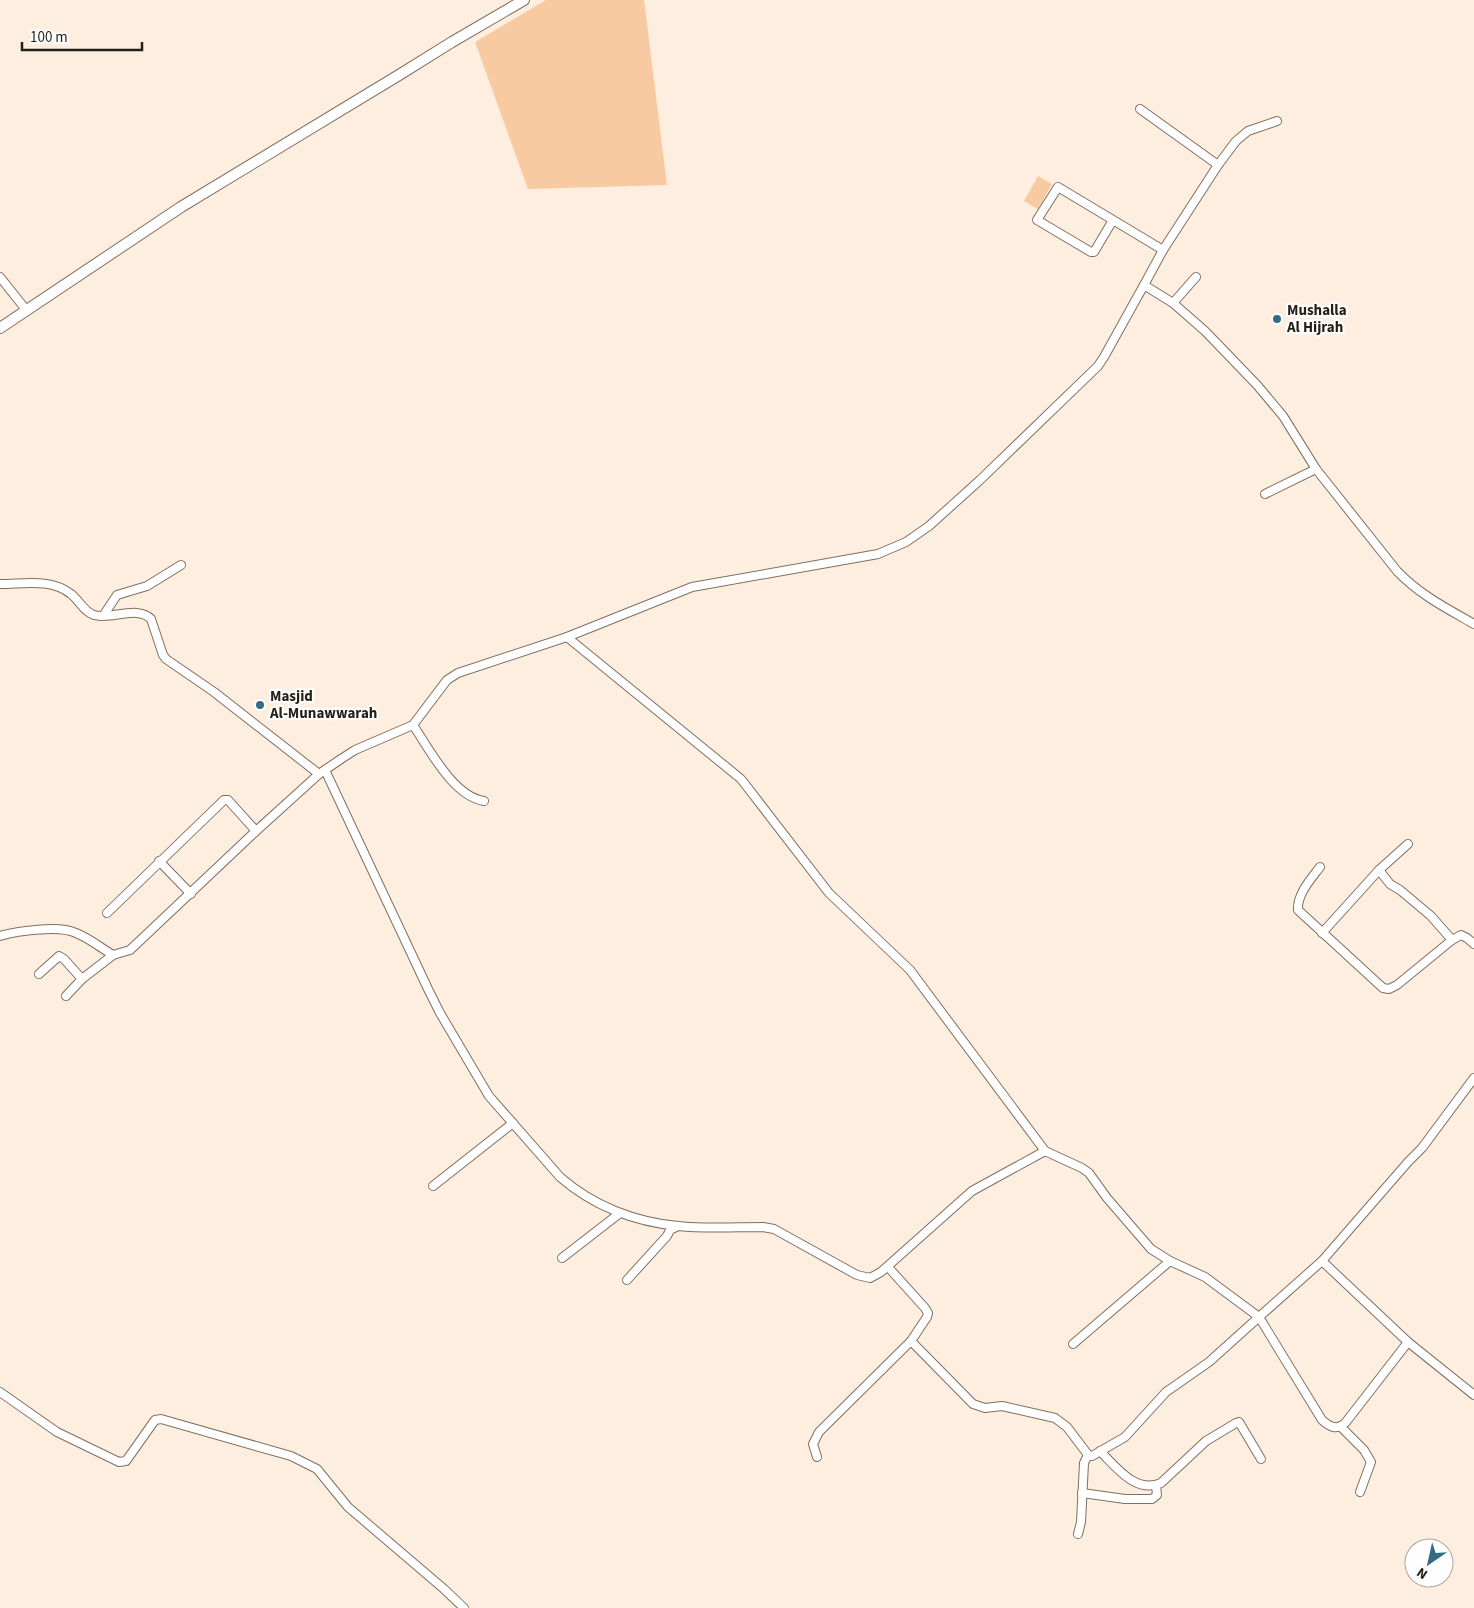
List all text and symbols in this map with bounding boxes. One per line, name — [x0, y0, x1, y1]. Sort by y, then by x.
scale bar — [22, 20, 142, 52]
text: 100 m — [30, 27, 68, 48]
place label: Mushalla Al Hijrah — [1286, 300, 1347, 338]
marker: Mushalla Al Hijrah — [1271, 313, 1283, 325]
place label: Masjid Al-Munawwarah — [269, 686, 377, 724]
marker: Masjid Al-Munawwarah — [254, 699, 266, 711]
north arrow — [1404, 1538, 1454, 1588]
text: N — [1413, 1562, 1432, 1584]

